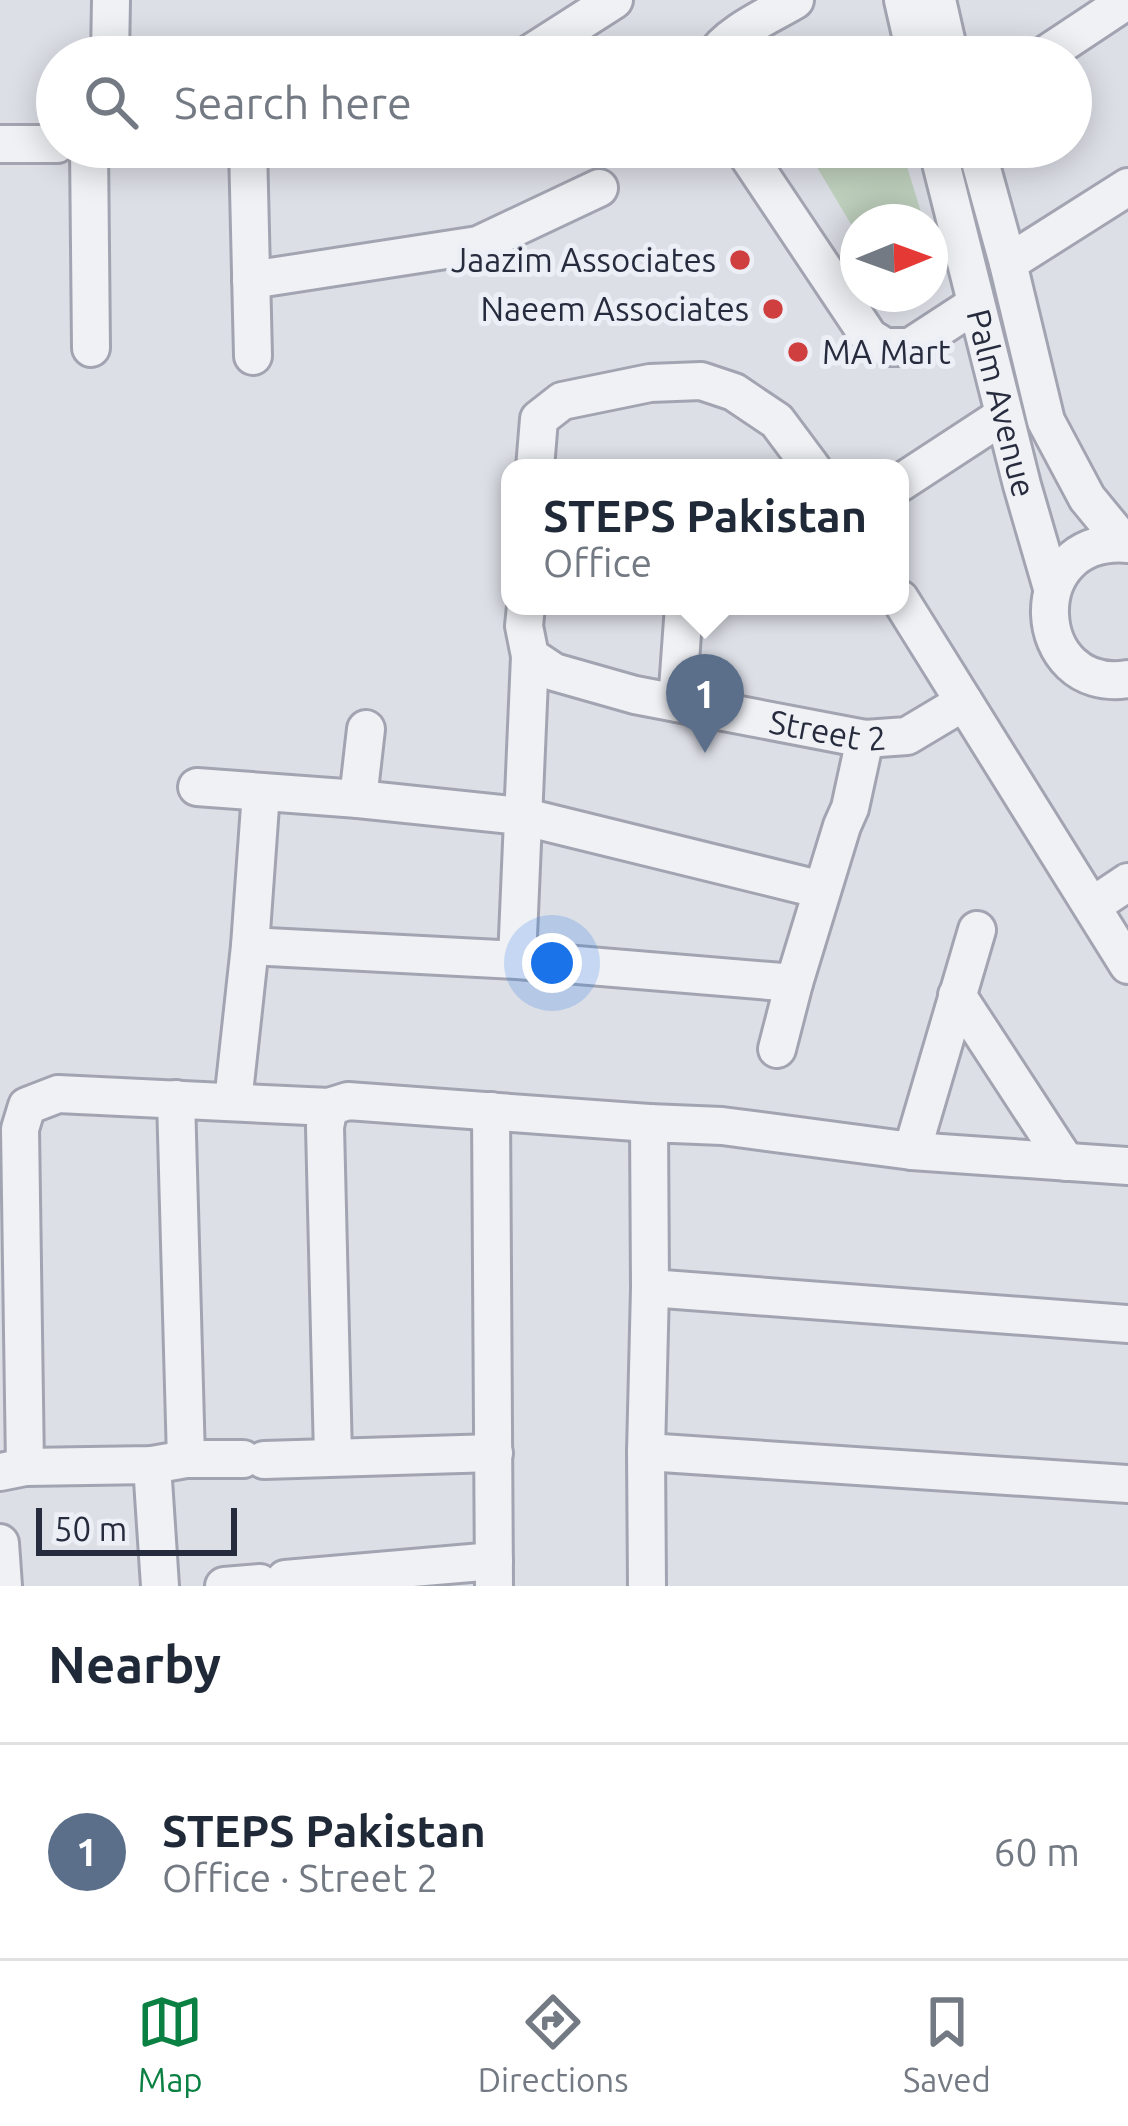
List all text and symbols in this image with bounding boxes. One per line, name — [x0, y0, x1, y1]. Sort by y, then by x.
search box — [36, 36, 1092, 168]
icon: search — [78, 69, 144, 135]
text: Search here — [174, 77, 412, 128]
north arrow — [840, 204, 948, 312]
place label: Jaazim Associates — [451, 241, 716, 278]
marker: Jaazim Associates — [727, 247, 753, 273]
place label: Naeem Associates — [480, 290, 749, 327]
marker: Naeem Associates — [760, 296, 786, 322]
street label: Palm Avenue — [960, 305, 1043, 501]
place label: MA Mart — [822, 333, 951, 370]
marker: MA Mart — [785, 339, 811, 365]
popup — [501, 459, 909, 615]
text: STEPS Pakistan — [543, 490, 867, 541]
text: Office — [543, 541, 652, 584]
pin: 1 — [666, 654, 744, 753]
street label: Street 2 — [766, 702, 888, 757]
your location — [522, 933, 582, 993]
scale bar — [36, 1502, 237, 1555]
text: 50 m — [54, 1510, 127, 1547]
text: Nearby — [48, 1635, 221, 1693]
text: STEPS Pakistan — [162, 1805, 486, 1856]
text: 1 — [76, 1830, 98, 1873]
text: 60 m — [993, 1830, 1080, 1873]
text: Office · Street 2 — [162, 1856, 438, 1899]
tab: Map — [137, 1989, 203, 2098]
tab: Directions — [478, 1989, 628, 2098]
tab: Saved — [903, 1989, 991, 2098]

